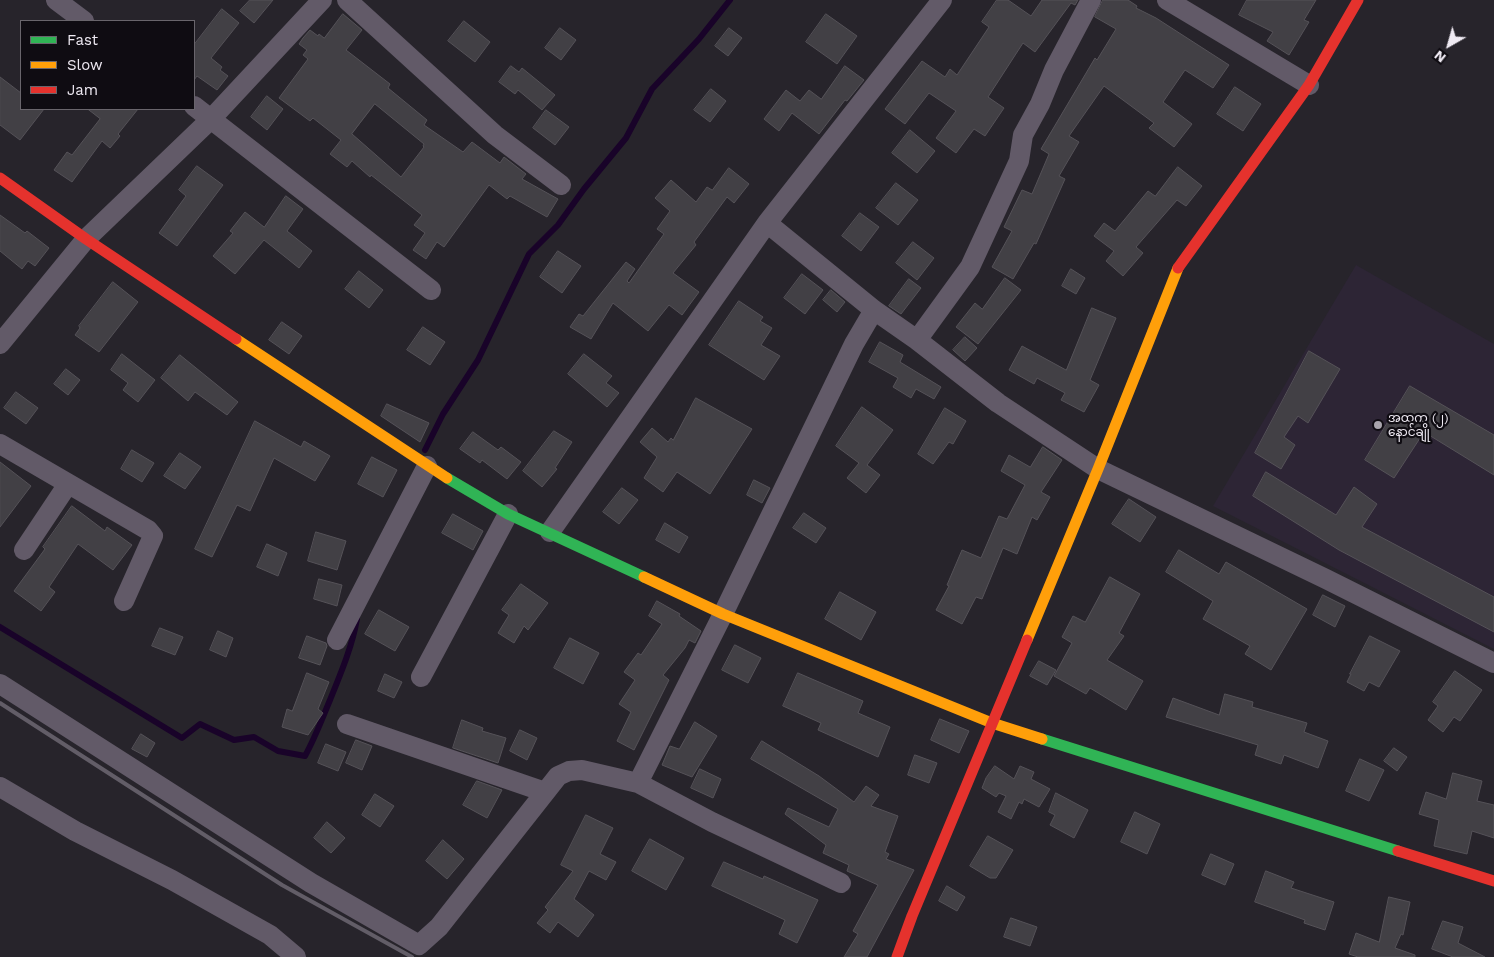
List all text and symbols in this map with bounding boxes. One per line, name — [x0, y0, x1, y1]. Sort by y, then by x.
legend — [20, 20, 195, 110]
north arrow — [1424, 20, 1474, 70]
text: Fast — [67, 31, 98, 49]
text: N — [1431, 47, 1449, 66]
text: Slow — [67, 56, 103, 74]
text: Jam — [67, 81, 98, 99]
place label: အထက (၂) နောင်ချို — [1388, 411, 1448, 439]
marker: အထက (၂) နောင်ချို — [1372, 419, 1384, 431]

